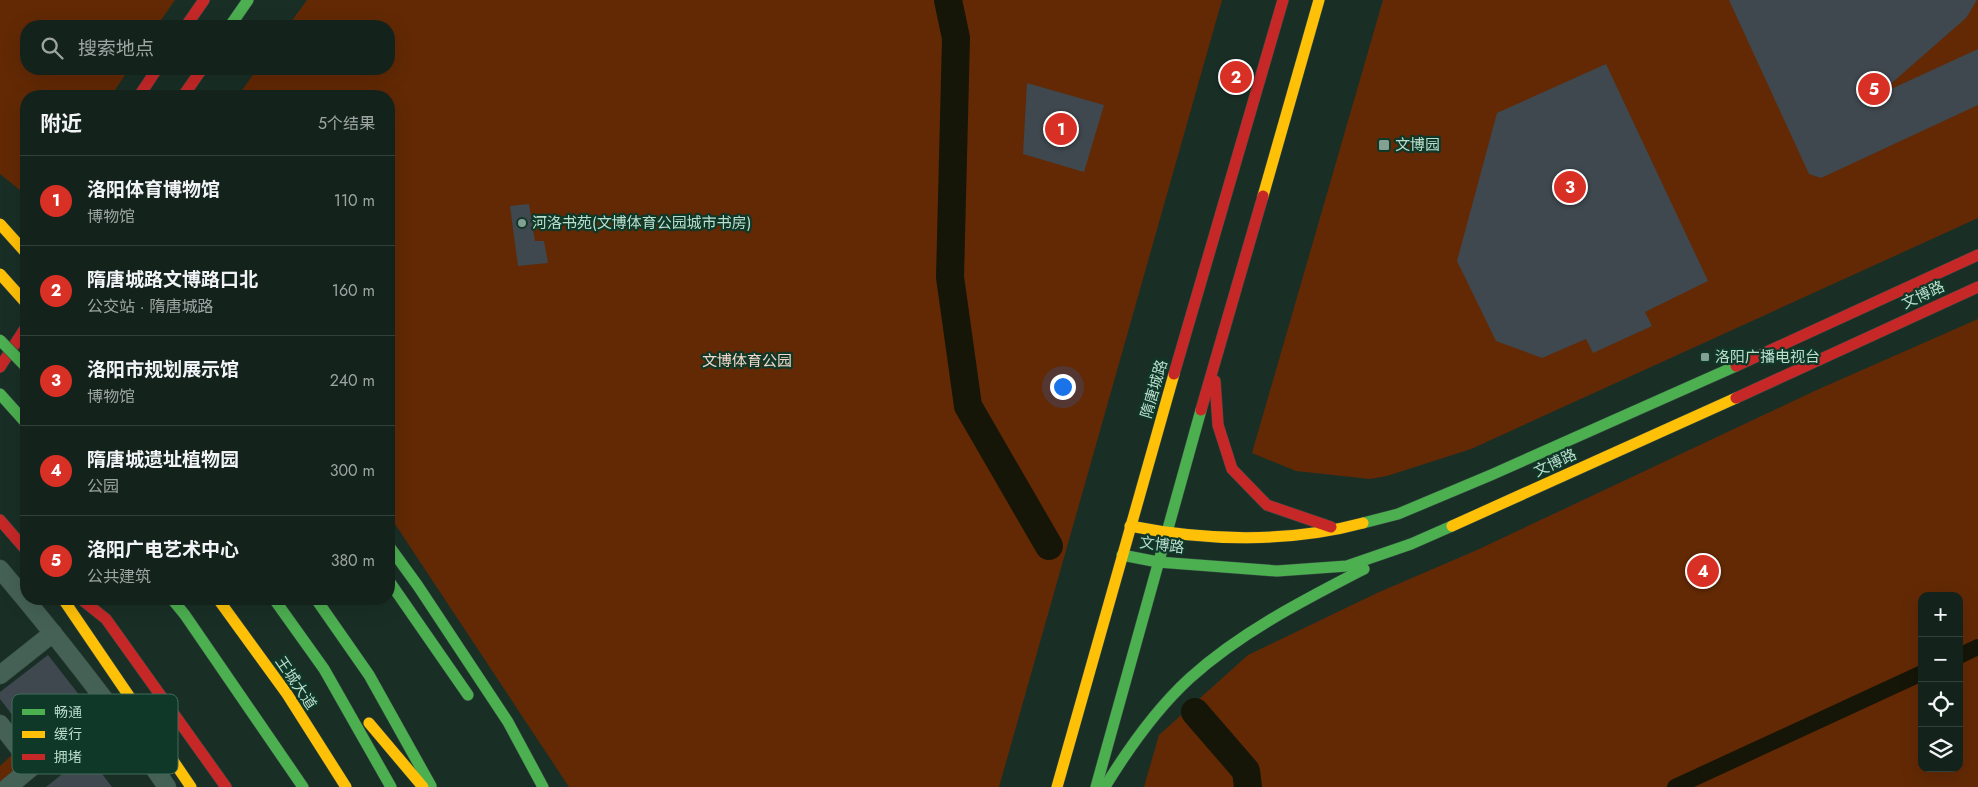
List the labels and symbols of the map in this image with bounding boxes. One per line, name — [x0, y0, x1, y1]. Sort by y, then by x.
pin: 2 — [1220, 58, 1252, 96]
pin: 5 — [1858, 70, 1890, 108]
pin: 1 — [1045, 110, 1077, 148]
place label: 文博园 — [1395, 134, 1440, 156]
marker: 文博园 — [1377, 138, 1391, 152]
pin: 3 — [1554, 168, 1586, 206]
place label: 河洛书苑(文博体育公园城市书房) — [532, 212, 751, 234]
marker: 河洛书苑(文博体育公园城市书房) — [516, 217, 528, 229]
street label: 文博路 — [1898, 276, 1948, 314]
place label: 洛阳广播电视台 — [1715, 346, 1820, 368]
park label: 文博体育公园 — [702, 350, 792, 372]
marker: 洛阳广播电视台 — [1699, 351, 1711, 363]
street label: 隋唐城路 — [1135, 357, 1173, 421]
your location — [1050, 374, 1076, 400]
street label: 文博路 — [1530, 444, 1580, 482]
street label: 文博路 — [1138, 531, 1186, 559]
pin: 4 — [1687, 552, 1719, 590]
street label: 王城大道 — [270, 652, 322, 714]
legend — [12, 694, 178, 774]
text: 畅通 — [54, 702, 82, 722]
text: 缓行 — [54, 724, 82, 744]
text: 拥堵 — [54, 747, 82, 767]

